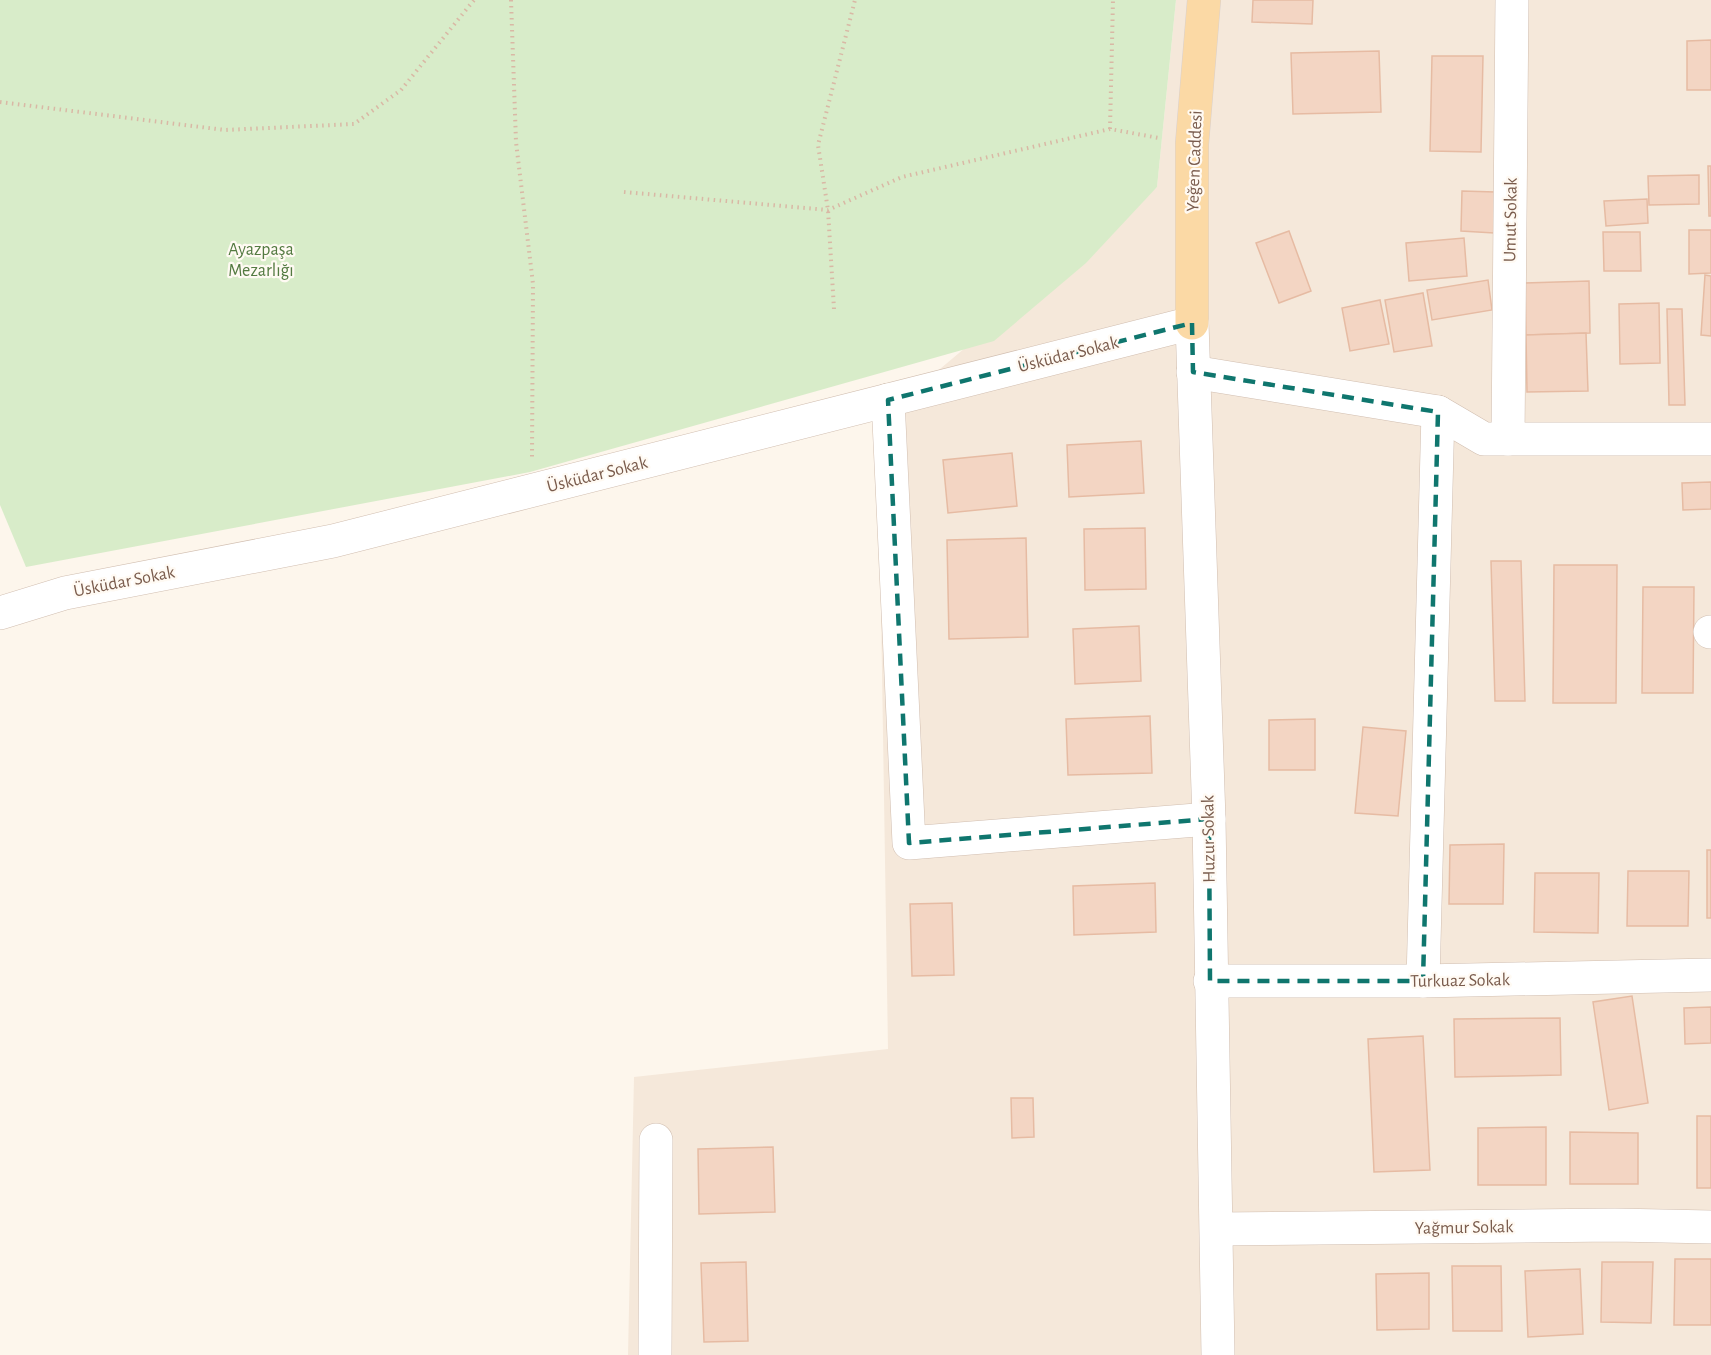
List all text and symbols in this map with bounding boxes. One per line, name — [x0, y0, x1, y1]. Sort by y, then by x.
street label: Yeğen Caddesi — [1184, 110, 1206, 212]
street label: Umut Sokak — [1501, 177, 1521, 262]
park label: Ayazpaşa Mezarlığı — [228, 241, 294, 280]
street label: Üsküdar Sokak — [1016, 332, 1121, 376]
street label: Üsküdar Sokak — [545, 452, 650, 496]
street label: Üsküdar Sokak — [72, 561, 177, 601]
street label: Huzur Sokak — [1199, 794, 1219, 883]
street label: Turkuaz Sokak — [1410, 971, 1511, 991]
street label: Yağmur Sokak — [1414, 1218, 1514, 1238]

